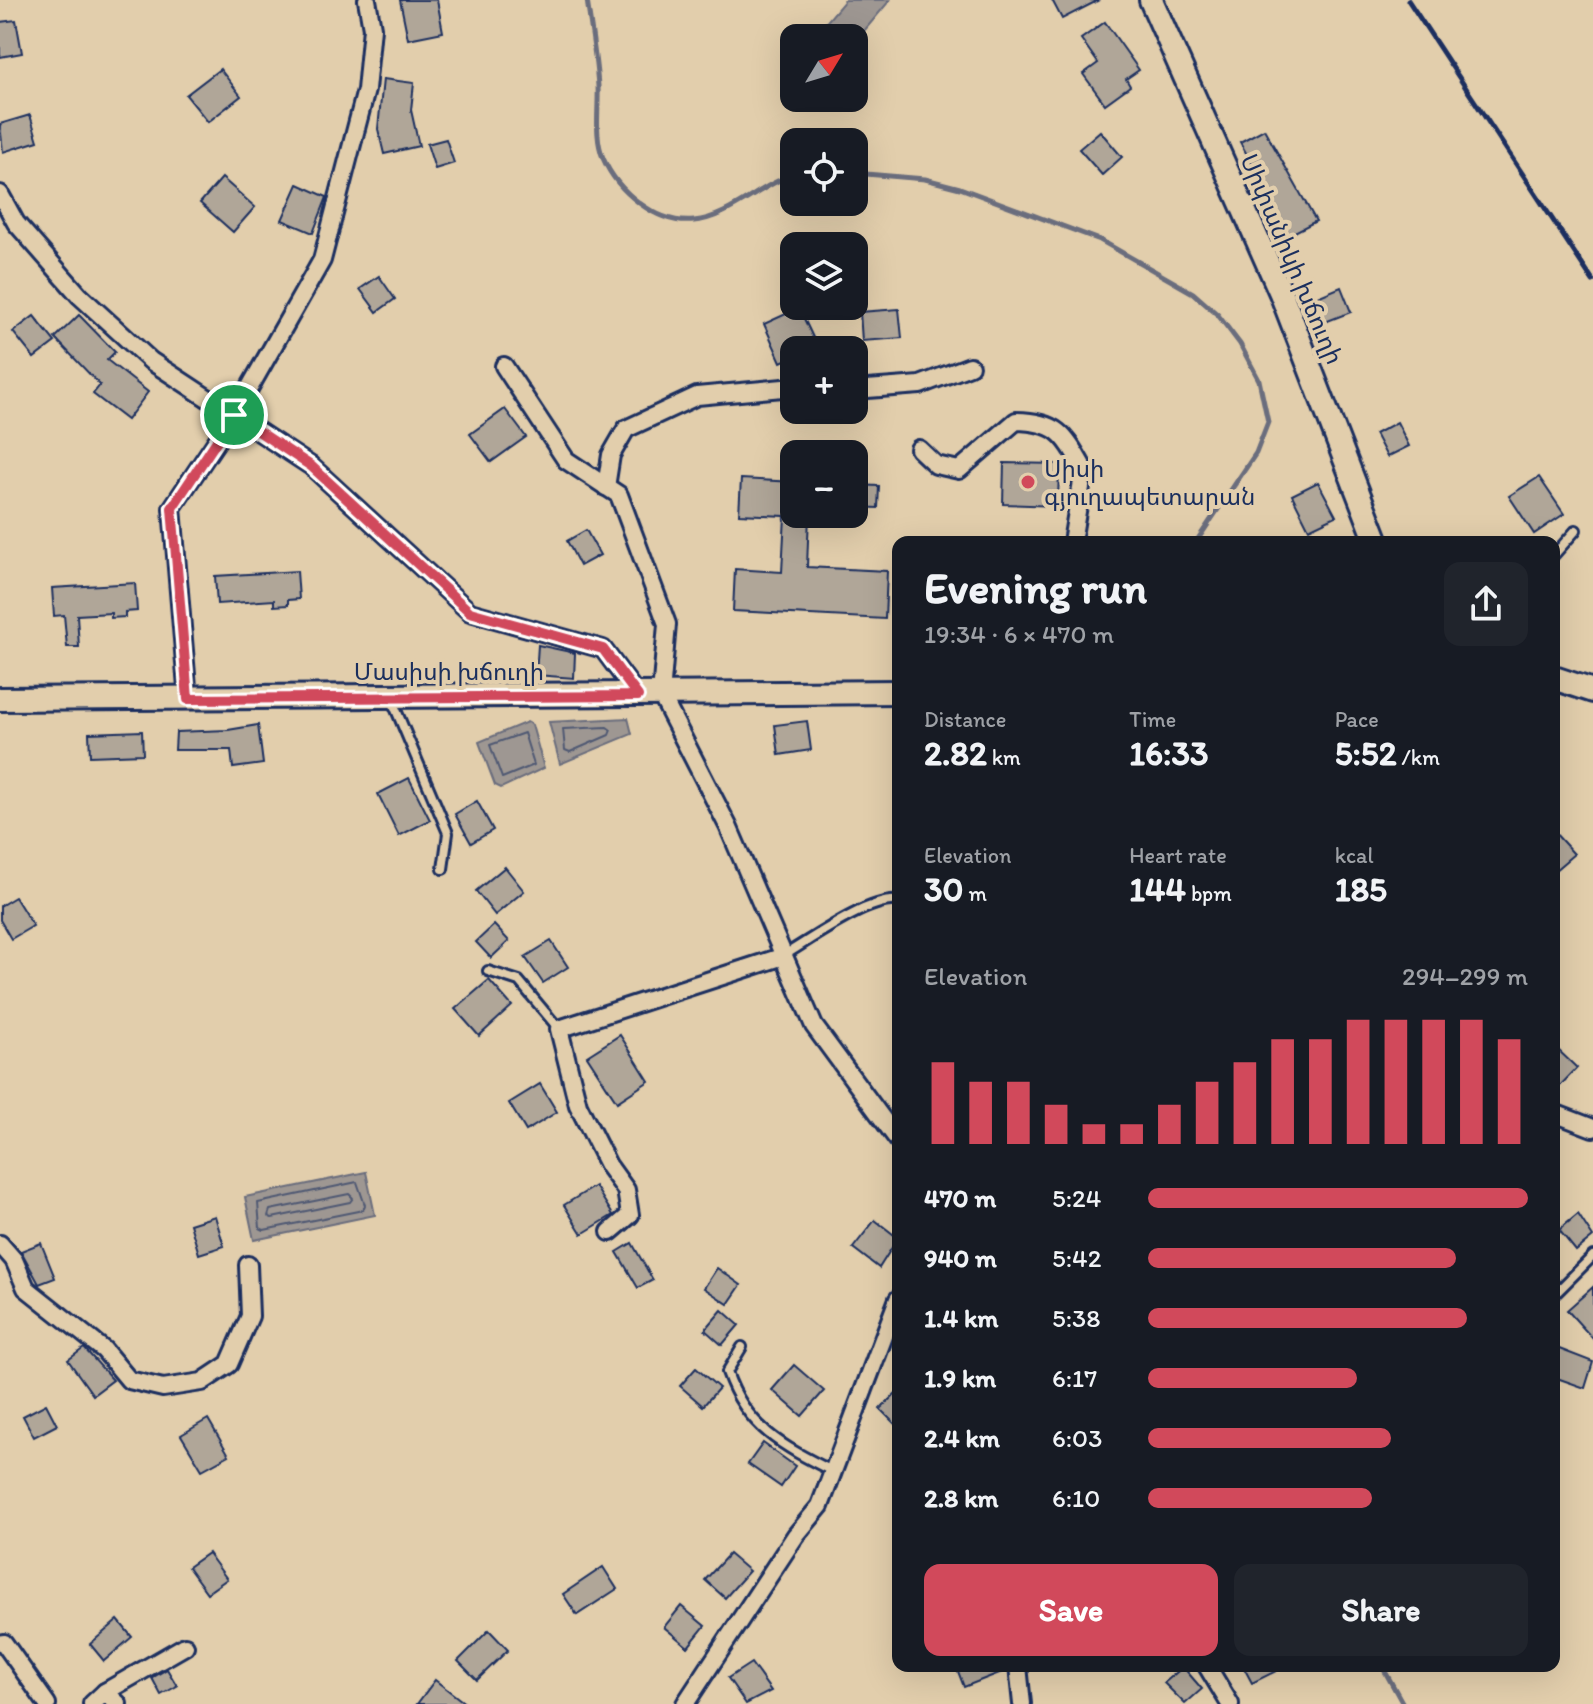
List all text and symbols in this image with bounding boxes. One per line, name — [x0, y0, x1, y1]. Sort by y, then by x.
north arrow — [780, 24, 868, 112]
map controls — [780, 24, 868, 528]
button: locate — [780, 128, 868, 216]
street label: Սիփանիկի խճուղի — [1235, 149, 1349, 369]
button: layers — [780, 232, 868, 320]
button: + — [780, 336, 868, 424]
pin — [200, 381, 268, 449]
icon: arrive — [212, 393, 256, 437]
button: − — [780, 440, 868, 528]
place label: Սիսի գյուղապետարան — [1044, 454, 1256, 511]
marker: Սիսի գյուղապետարան — [1019, 473, 1037, 491]
text: Evening run — [924, 561, 1147, 614]
button: share — [1444, 562, 1528, 646]
text: 19:34 · 6 × 470 m — [924, 618, 1114, 650]
street label: Մասիսի խճուղի — [354, 657, 544, 686]
text: Distance — [924, 706, 1006, 733]
text: Time — [1129, 706, 1176, 733]
text: Pace — [1335, 706, 1379, 733]
text: 2.82 — [924, 733, 987, 774]
text: 16:33 — [1129, 733, 1208, 774]
text: 5:52 — [1335, 733, 1397, 774]
text: km — [987, 744, 1021, 771]
text: /km — [1397, 744, 1440, 771]
text: Elevation — [924, 842, 1011, 869]
text: Heart rate — [1129, 842, 1227, 869]
text: kcal — [1335, 842, 1374, 869]
text: 30 — [924, 869, 963, 910]
text: 144 — [1129, 869, 1186, 910]
text: 185 — [1335, 869, 1387, 910]
text: m — [963, 880, 987, 907]
text: bpm — [1186, 880, 1232, 907]
text: Elevation — [924, 960, 1027, 992]
text: 294–299 m — [1402, 960, 1528, 992]
text: 470 m — [924, 1182, 996, 1214]
text: 5:24 — [1052, 1182, 1101, 1214]
text: 940 m — [924, 1242, 997, 1274]
text: 5:42 — [1052, 1242, 1101, 1274]
text: 1.4 km — [924, 1302, 998, 1334]
text: 5:38 — [1052, 1302, 1100, 1334]
text: 1.9 km — [924, 1362, 996, 1394]
text: 6:17 — [1052, 1362, 1097, 1394]
text: 2.4 km — [924, 1422, 1000, 1454]
text: 6:03 — [1052, 1422, 1102, 1454]
text: 2.8 km — [924, 1482, 999, 1514]
text: 6:10 — [1052, 1482, 1100, 1514]
button: Save — [924, 1564, 1218, 1656]
button: Share — [1234, 1564, 1528, 1656]

